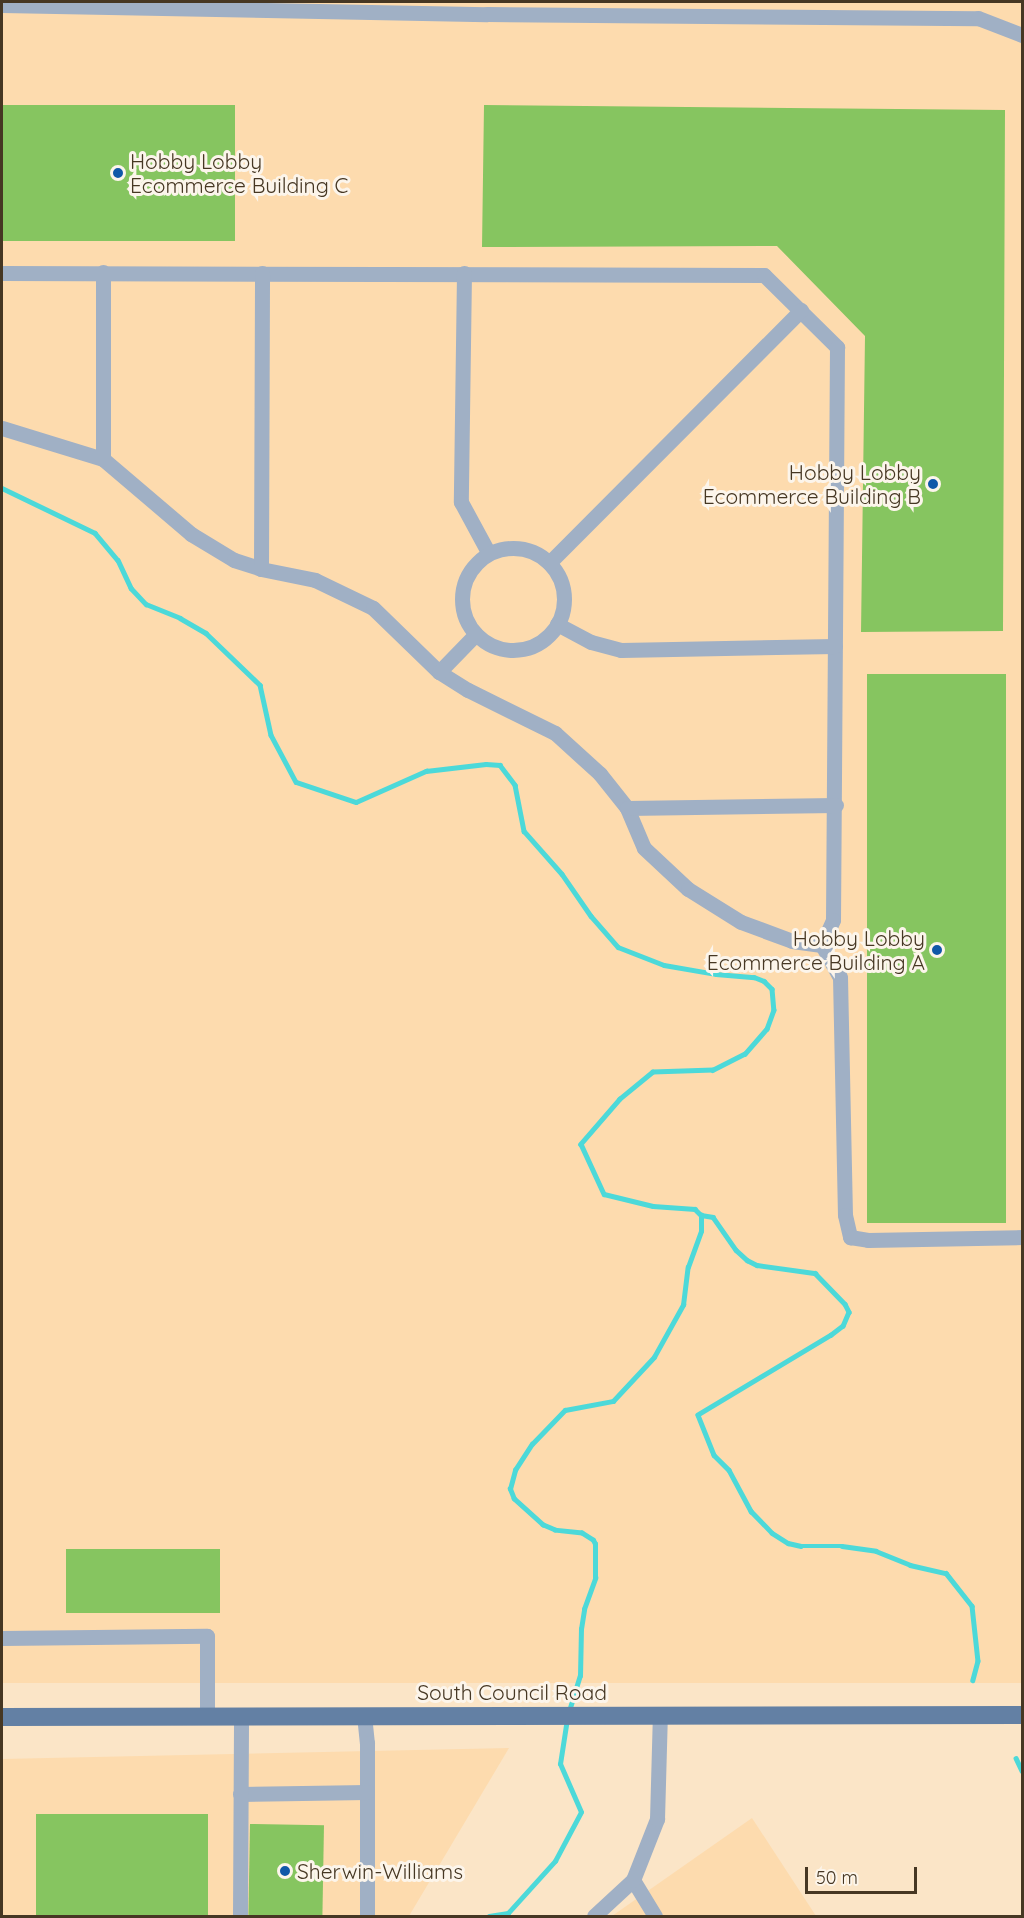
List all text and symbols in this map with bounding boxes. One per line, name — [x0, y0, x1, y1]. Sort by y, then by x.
place label: Hobby Lobby Ecommerce Building C — [130, 148, 348, 198]
marker: Hobby Lobby Ecommerce Building C — [111, 166, 125, 180]
place label: Hobby Lobby Ecommerce Building B — [703, 459, 921, 509]
marker: Hobby Lobby Ecommerce Building B — [926, 477, 940, 491]
place label: Hobby Lobby Ecommerce Building A — [707, 925, 925, 975]
marker: Hobby Lobby Ecommerce Building A — [930, 943, 944, 957]
street label: South Council Road — [417, 1679, 607, 1705]
scale bar — [808, 1855, 920, 1893]
place label: Sherwin-Williams — [297, 1858, 463, 1884]
marker: Sherwin-Williams — [278, 1864, 292, 1878]
text: 50 m — [816, 1866, 858, 1889]

